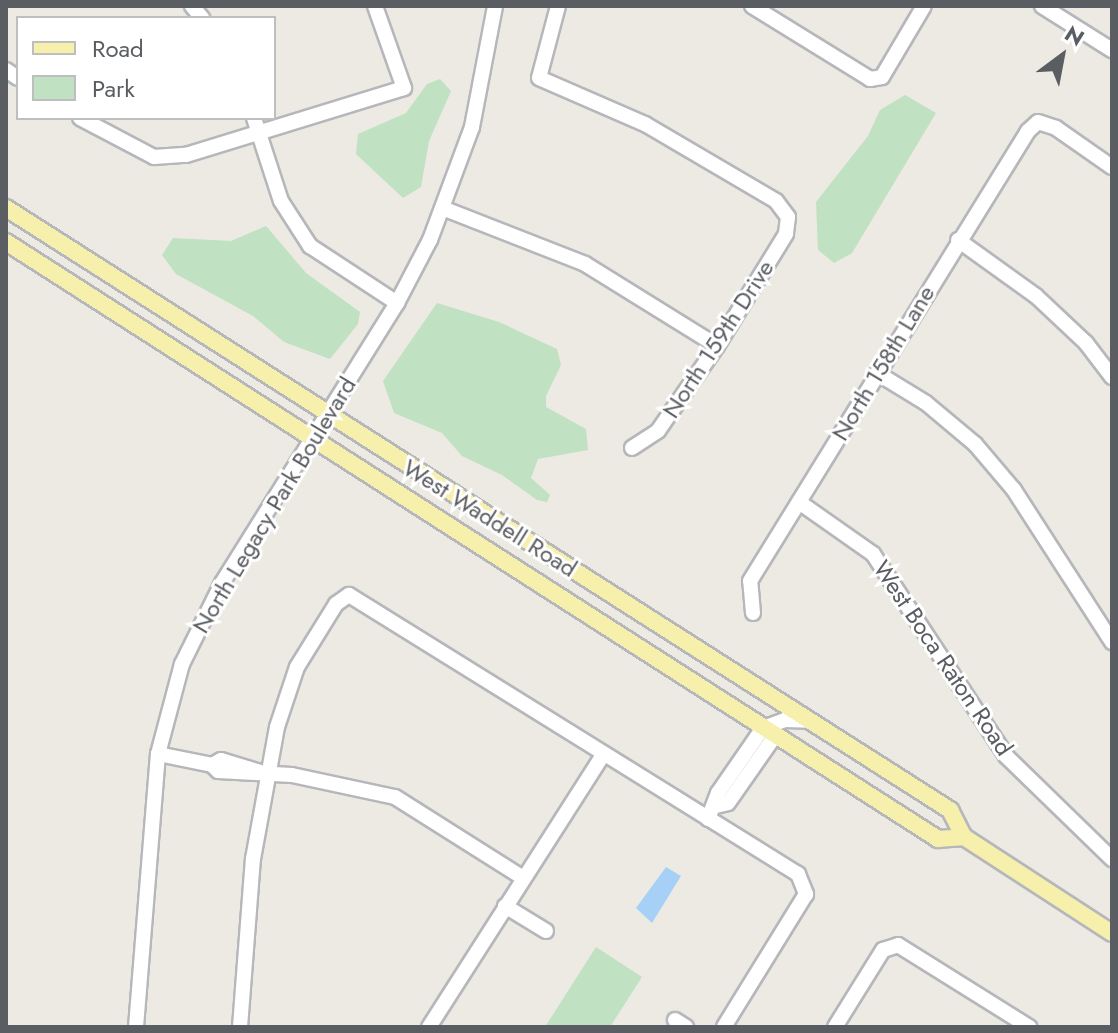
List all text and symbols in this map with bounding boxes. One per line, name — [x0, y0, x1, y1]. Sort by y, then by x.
legend — [16, 16, 276, 120]
north arrow — [1022, 16, 1102, 96]
text: N — [1059, 17, 1091, 54]
text: Road — [92, 31, 144, 66]
text: Park — [92, 71, 135, 106]
street label: North 159th Drive — [656, 255, 780, 423]
street label: North 158th Lane — [825, 280, 941, 446]
street label: North Legacy Park Boulevard — [186, 372, 362, 638]
street label: West Waddell Road — [398, 453, 582, 583]
street label: West Boca Raton Road — [867, 555, 1019, 761]

